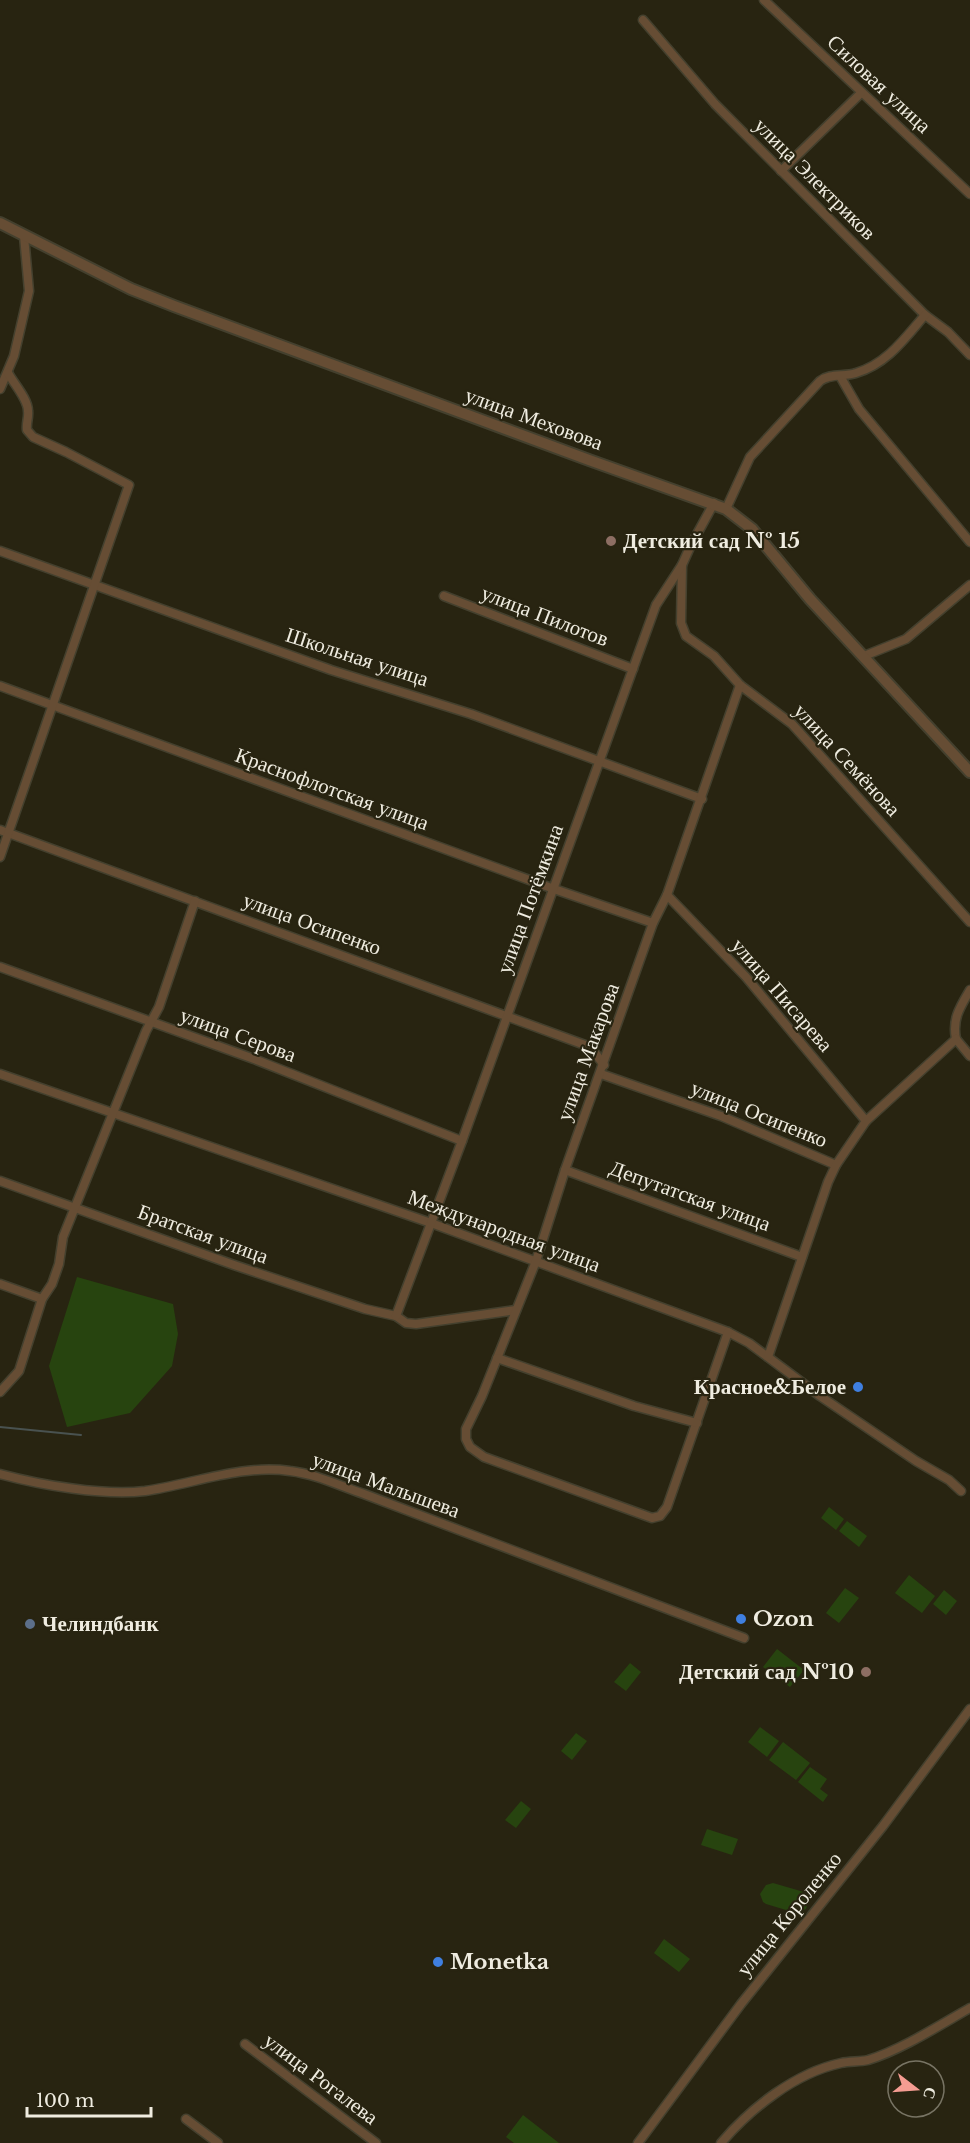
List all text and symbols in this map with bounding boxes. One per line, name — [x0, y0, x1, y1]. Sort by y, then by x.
street label: Силовая улица — [822, 29, 937, 139]
street label: улица Электриков — [749, 113, 881, 245]
street label: улица Меховова — [462, 382, 607, 456]
place label: Детский сад № 15 — [623, 528, 800, 554]
marker: Детский сад № 15 — [604, 534, 618, 548]
street label: улица Пилотов — [478, 580, 612, 652]
street label: Школьная улица — [282, 622, 432, 693]
street label: улица Семёнова — [788, 698, 906, 822]
street label: Краснофлотская улица — [232, 742, 433, 836]
street label: улица Потёмкина — [491, 820, 569, 977]
street label: улица Осипенко — [239, 887, 385, 961]
street label: улица Писарева — [726, 933, 839, 1058]
street label: улица Макарова — [551, 979, 625, 1125]
street label: улица Серова — [176, 1002, 300, 1068]
street label: улица Осипенко — [687, 1075, 831, 1153]
street label: Депутатская улица — [606, 1155, 775, 1237]
street label: Международная улица — [404, 1184, 605, 1278]
street label: Братская улица — [134, 1198, 272, 1270]
place label: Красное&Белое — [694, 1374, 846, 1400]
marker: Красное&Белое — [851, 1380, 865, 1394]
street label: улица Малышева — [309, 1446, 464, 1524]
place label: Ozon — [753, 1606, 814, 1632]
place label: Челиндбанк — [42, 1611, 159, 1637]
marker: Ozon — [734, 1612, 748, 1626]
marker: Челиндбанк — [23, 1617, 37, 1631]
place label: Детский сад №10 — [679, 1659, 854, 1685]
marker: Детский сад №10 — [859, 1665, 873, 1679]
street label: улица Короленко — [731, 1846, 847, 1982]
place label: Monetka — [450, 1949, 549, 1975]
marker: Monetka — [431, 1955, 445, 1969]
street label: улица Рогалева — [259, 2028, 384, 2131]
north arrow — [886, 2059, 946, 2119]
scale bar — [27, 2080, 152, 2118]
text: С — [919, 2085, 942, 2102]
text: 100 m — [36, 2090, 94, 2112]

